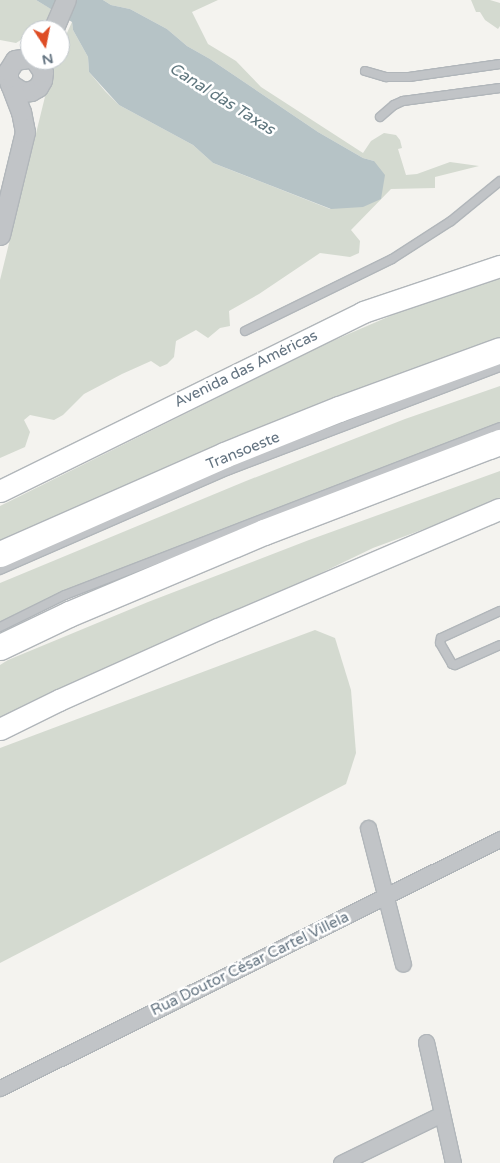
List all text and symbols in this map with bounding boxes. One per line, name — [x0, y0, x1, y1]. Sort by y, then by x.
north arrow — [20, 20, 70, 70]
text: N — [41, 50, 55, 69]
water label: Canal das Taxas — [166, 59, 278, 139]
street label: Avenida das Américas — [171, 326, 321, 412]
street label: Transoeste — [204, 428, 282, 474]
street label: Rua Doutor César Cartel Villela — [148, 908, 352, 1020]

